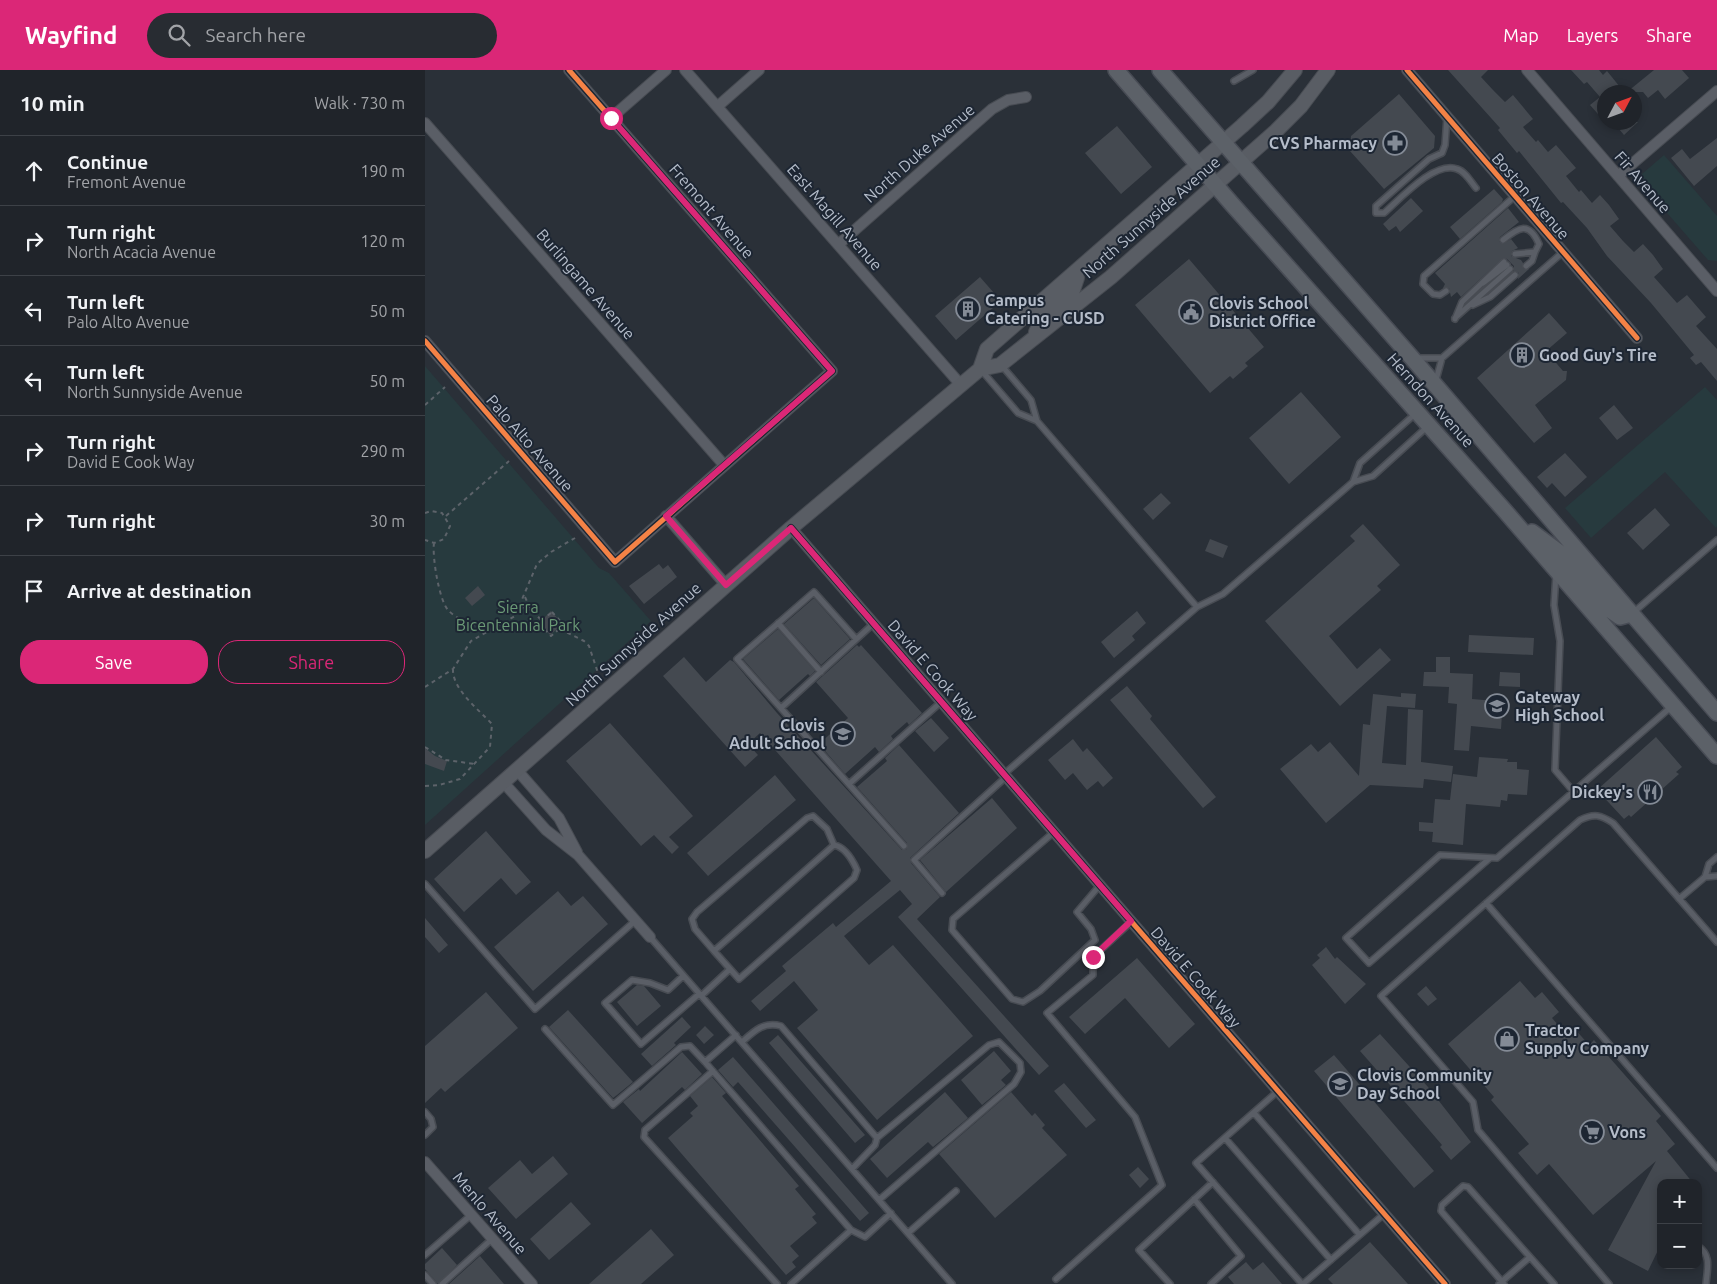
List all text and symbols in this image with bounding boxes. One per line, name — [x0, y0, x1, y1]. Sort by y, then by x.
search box — [147, 13, 497, 58]
icon: search — [165, 21, 193, 49]
text: Wayfind — [25, 22, 117, 49]
text: Search here — [205, 24, 306, 46]
text: Map — [1503, 25, 1539, 45]
text: Layers — [1567, 25, 1618, 45]
text: Share — [1646, 25, 1692, 45]
north arrow — [1597, 85, 1642, 130]
text: 10 min — [20, 91, 85, 115]
text: Walk · 730 m — [314, 94, 405, 112]
street label: North Duke Avenue — [860, 100, 978, 206]
route start — [600, 107, 623, 130]
pharmacy icon: CVS Pharmacy — [1382, 130, 1408, 156]
place label: CVS Pharmacy — [1269, 134, 1377, 152]
street label: Fir Avenue — [1611, 147, 1675, 217]
street label: Boston Avenue — [1489, 149, 1573, 243]
text: Continue — [67, 151, 148, 173]
street label: North Sunnyside Avenue — [1079, 153, 1223, 281]
icon: ahead — [20, 157, 48, 185]
street label: Fremont Avenue — [666, 160, 758, 262]
street label: East Magill Avenue — [784, 160, 886, 274]
text: 190 m — [360, 162, 405, 180]
text: Fremont Avenue — [67, 173, 186, 191]
text: Turn right — [67, 221, 155, 243]
street label: Burlingame Avenue — [533, 225, 639, 343]
icon: right — [20, 227, 48, 255]
text: 120 m — [360, 232, 405, 250]
text: North Acacia Avenue — [67, 243, 216, 261]
text: Turn left — [67, 291, 145, 313]
place label: Campus Catering - CUSD — [985, 291, 1105, 327]
place label: Clovis School District Office — [1209, 294, 1316, 330]
building icon: Campus Catering - CUSD — [955, 296, 981, 322]
icon: left — [20, 297, 48, 325]
public building icon: Clovis School District Office — [1178, 299, 1204, 325]
text: 50 m — [369, 302, 405, 320]
text: Palo Alto Avenue — [67, 313, 190, 331]
building icon: Good Guy's Tire — [1509, 342, 1535, 368]
place label: Good Guy's Tire — [1539, 346, 1657, 364]
street label: Herndon Avenue — [1384, 349, 1478, 451]
text: Turn left — [67, 361, 145, 383]
icon: left — [20, 367, 48, 395]
text: 50 m — [369, 372, 405, 390]
text: North Sunnyside Avenue — [67, 383, 243, 401]
street label: Palo Alto Avenue — [483, 391, 577, 495]
text: Turn right — [67, 431, 155, 453]
icon: right — [20, 437, 48, 465]
text: 290 m — [360, 442, 405, 460]
text: David E Cook Way — [67, 453, 195, 471]
icon: right — [20, 507, 48, 535]
text: Turn right — [67, 510, 155, 532]
text: 30 m — [369, 512, 405, 530]
icon: arrive — [20, 577, 48, 605]
street label: North Sunnyside Avenue — [562, 578, 704, 710]
text: Arrive at destination — [67, 580, 252, 602]
park label: Sierra Bicentennial Park — [456, 598, 580, 634]
street label: David E Cook Way — [884, 616, 982, 724]
button: Save — [20, 640, 208, 684]
button: Share — [218, 640, 405, 684]
place label: Gateway High School — [1515, 688, 1604, 724]
school or university icon: Gateway High School — [1484, 693, 1510, 719]
place label: Clovis Adult School — [729, 716, 825, 752]
school or university icon: Clovis Adult School — [830, 721, 856, 747]
restaurant icon: Dickey's — [1637, 779, 1663, 805]
place label: Dickey's — [1571, 783, 1633, 801]
street label: David E Cook Way — [1147, 923, 1245, 1031]
route end — [1082, 946, 1105, 969]
place label: Tractor Supply Company — [1525, 1021, 1650, 1057]
shop icon: Tractor Supply Company — [1494, 1026, 1520, 1052]
place label: Clovis Community Day School — [1357, 1066, 1492, 1102]
school or university icon: Clovis Community Day School — [1327, 1071, 1353, 1097]
supermarket icon: Vons — [1579, 1119, 1605, 1145]
place label: Vons — [1609, 1123, 1646, 1141]
street label: Menlo Avenue — [449, 1168, 531, 1258]
map controls — [1657, 1179, 1702, 1269]
button: + — [1657, 1179, 1702, 1224]
button: − — [1657, 1224, 1702, 1269]

